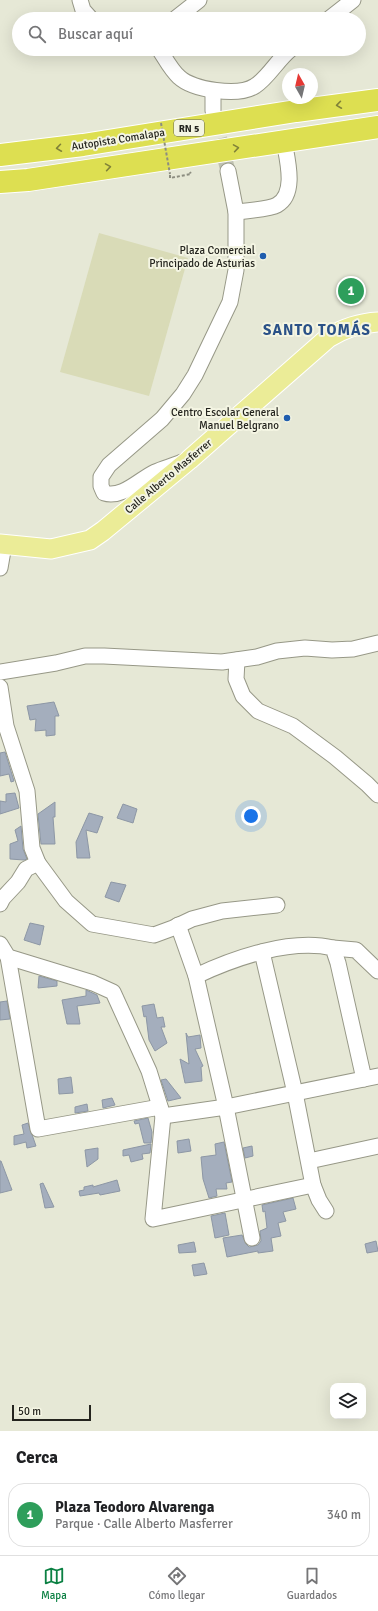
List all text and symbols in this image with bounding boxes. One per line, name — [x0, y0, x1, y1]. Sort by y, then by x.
search box — [12, 12, 366, 56]
icon: search — [26, 23, 48, 45]
text: Buscar aquí — [58, 25, 133, 43]
north arrow — [282, 68, 318, 104]
one-way arrow — [336, 100, 342, 109]
road number: RN 5 — [174, 120, 204, 136]
street label: Autopista Comalapa — [70, 126, 166, 153]
one-way arrow — [56, 143, 62, 152]
one-way arrow — [233, 144, 240, 153]
one-way arrow — [105, 163, 111, 172]
place label: Plaza Comercial Principado de Asturias — [149, 244, 255, 270]
marker: Plaza Comercial Principado de Asturias — [258, 251, 268, 261]
pin: 1 — [338, 276, 364, 306]
district label: SANTO TOMÁS — [263, 320, 371, 339]
place label: Centro Escolar General Manuel Belgrano — [171, 406, 279, 432]
marker: Centro Escolar General Manuel Belgrano — [282, 413, 292, 423]
street label: Calle Alberto Masferrer — [122, 436, 214, 517]
your location — [241, 806, 261, 826]
map controls — [330, 1383, 366, 1419]
button: layers — [330, 1383, 366, 1419]
scale bar — [12, 1403, 91, 1422]
text: 50 m — [18, 1405, 41, 1418]
text: Cerca — [16, 1447, 58, 1468]
text: Plaza Teodoro Alvarenga — [55, 1498, 214, 1516]
text: 1 — [26, 1507, 34, 1523]
text: 340 m — [327, 1507, 361, 1523]
text: Parque · Calle Alberto Masferrer — [55, 1516, 233, 1532]
tab: Mapa — [41, 1565, 67, 1602]
tab: Cómo llegar — [149, 1565, 205, 1602]
tab: Guardados — [287, 1565, 337, 1602]

